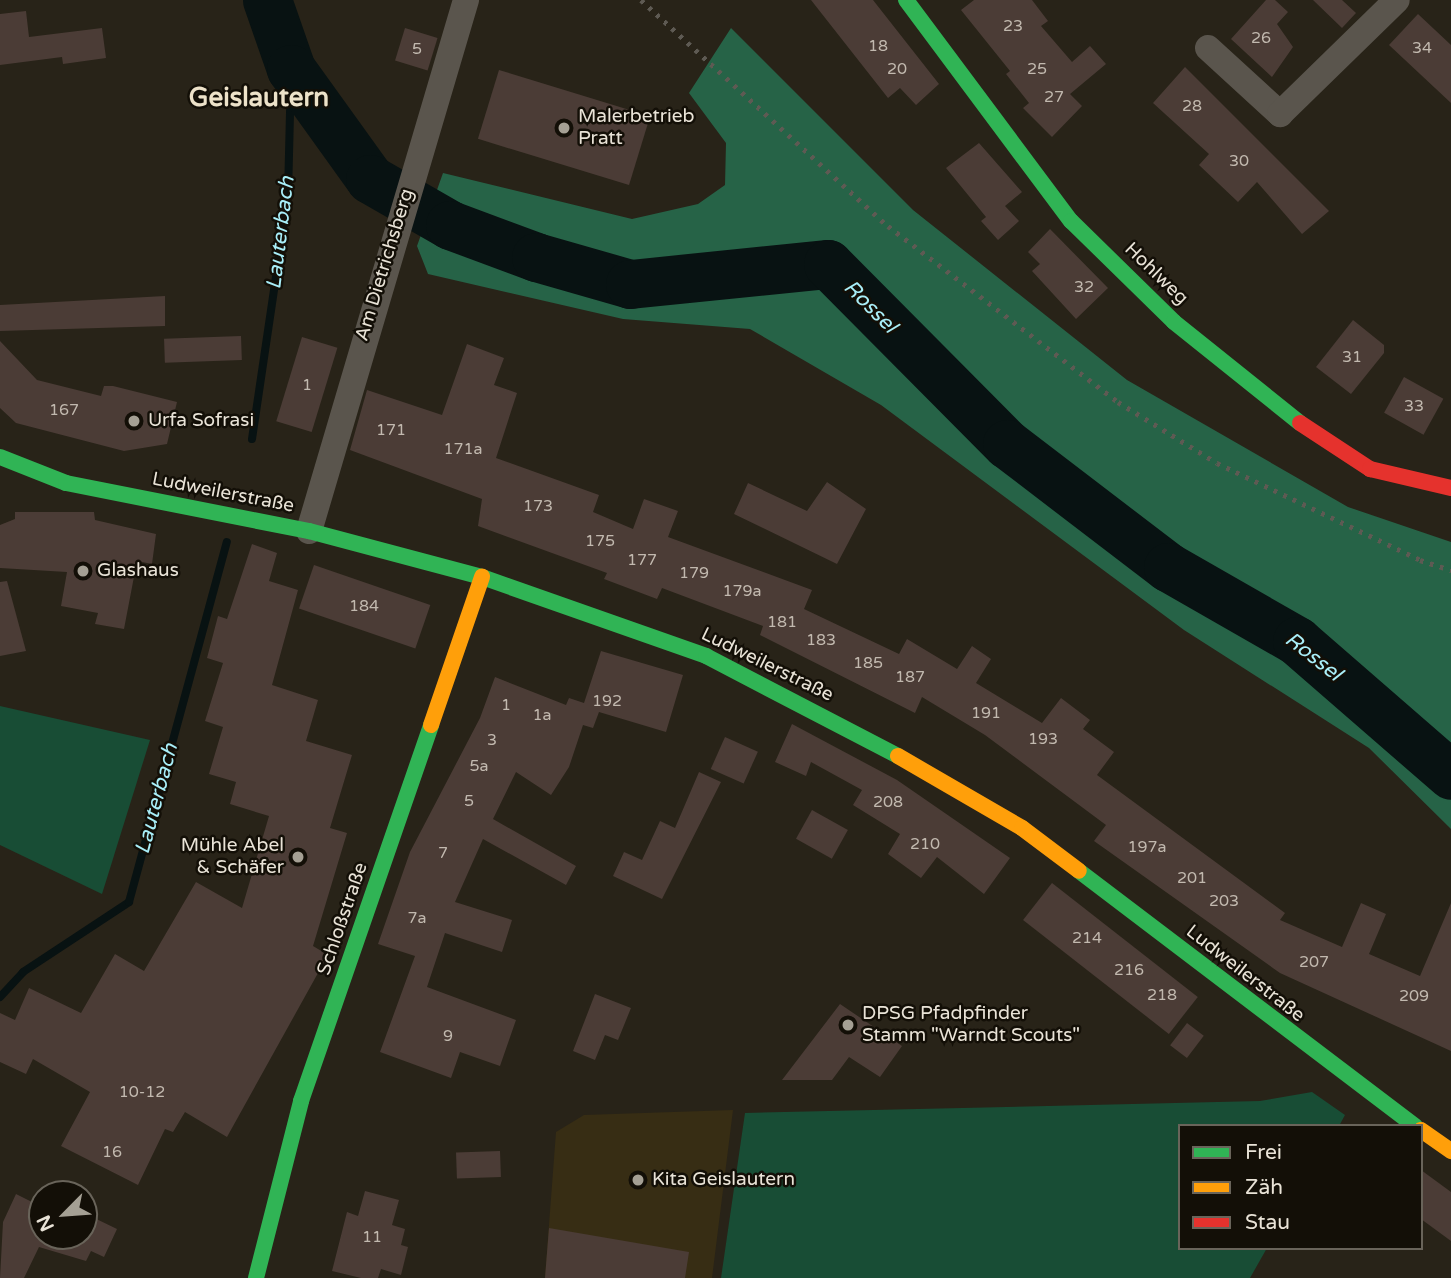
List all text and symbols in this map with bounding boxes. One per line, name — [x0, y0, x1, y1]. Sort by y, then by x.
house number: 23 — [1003, 16, 1023, 36]
house number: 26 — [1251, 28, 1271, 48]
house number: 18 — [868, 36, 888, 56]
house number: 34 — [1412, 38, 1432, 58]
house number: 5 — [412, 39, 422, 59]
house number: 20 — [887, 59, 907, 79]
house number: 25 — [1027, 59, 1047, 79]
district label: Geislautern — [189, 82, 329, 114]
house number: 27 — [1044, 87, 1064, 107]
house number: 28 — [1182, 96, 1202, 116]
place label: Malerbetrieb Pratt — [578, 106, 695, 150]
marker: Malerbetrieb Pratt — [556, 120, 572, 136]
house number: 30 — [1229, 151, 1249, 171]
water label: Lauterbach — [262, 175, 300, 291]
street label: Am Dietrichsberg — [351, 186, 419, 344]
street label: Hohlweg — [1119, 238, 1193, 310]
water label: Rossel — [838, 275, 902, 339]
house number: 32 — [1074, 277, 1094, 297]
house number: 31 — [1342, 347, 1362, 367]
house number: 1 — [302, 375, 312, 395]
house number: 33 — [1404, 396, 1424, 416]
house number: 167 — [49, 400, 79, 420]
place label: Urfa Sofrasi — [148, 410, 254, 432]
marker: Urfa Sofrasi — [126, 413, 142, 429]
house number: 171 — [376, 420, 406, 440]
house number: 171a — [443, 439, 483, 459]
street label: Ludweilerstraße — [150, 468, 296, 518]
house number: 173 — [523, 496, 553, 516]
house number: 175 — [585, 531, 615, 551]
house number: 177 — [627, 550, 657, 570]
place label: Glashaus — [97, 560, 179, 582]
marker: Glashaus — [75, 563, 91, 579]
house number: 179 — [679, 563, 709, 583]
house number: 179a — [722, 581, 762, 601]
house number: 184 — [349, 596, 379, 616]
house number: 181 — [767, 612, 797, 632]
street label: Ludweilerstraße — [697, 623, 837, 707]
water label: Rossel — [1280, 627, 1346, 687]
house number: 183 — [806, 630, 836, 650]
house number: 185 — [853, 653, 883, 673]
house number: 187 — [895, 667, 925, 687]
house number: 192 — [592, 691, 622, 711]
house number: 1 — [501, 695, 511, 715]
house number: 191 — [971, 703, 1001, 723]
house number: 1a — [532, 705, 552, 725]
house number: 193 — [1028, 729, 1058, 749]
house number: 3 — [487, 730, 497, 750]
water label: Lauterbach — [130, 741, 184, 857]
house number: 5a — [469, 756, 489, 776]
house number: 5 — [464, 791, 474, 811]
house number: 208 — [873, 792, 903, 812]
house number: 210 — [910, 834, 940, 854]
place label: Mühle Abel & Schäfer — [181, 835, 284, 879]
house number: 197a — [1127, 837, 1167, 857]
house number: 7 — [438, 843, 448, 863]
marker: Mühle Abel & Schäfer — [290, 849, 306, 865]
street label: Schloßstraße — [313, 860, 373, 978]
house number: 201 — [1177, 868, 1207, 888]
house number: 203 — [1209, 891, 1239, 911]
house number: 7a — [407, 908, 427, 928]
street label: Ludweilerstraße — [1181, 921, 1309, 1027]
house number: 214 — [1072, 928, 1102, 948]
house number: 207 — [1299, 952, 1329, 972]
house number: 216 — [1114, 960, 1144, 980]
house number: 218 — [1147, 985, 1177, 1005]
house number: 209 — [1399, 986, 1429, 1006]
place label: DPSG Pfadpfinder Stamm "Warndt Scouts" — [862, 1003, 1080, 1047]
marker: DPSG Pfadpfinder Stamm "Warndt Scouts" — [840, 1017, 856, 1033]
house number: 9 — [443, 1026, 453, 1046]
house number: 10-12 — [119, 1082, 165, 1102]
legend — [1178, 1124, 1423, 1250]
text: Frei — [1245, 1140, 1282, 1165]
house number: 16 — [102, 1142, 122, 1162]
place label: Kita Geislautern — [652, 1169, 795, 1191]
marker: Kita Geislautern — [630, 1172, 646, 1188]
text: Zäh — [1245, 1175, 1283, 1200]
north arrow — [28, 1180, 98, 1250]
text: Stau — [1245, 1210, 1290, 1235]
text: N — [33, 1211, 59, 1235]
house number: 11 — [362, 1227, 382, 1247]

